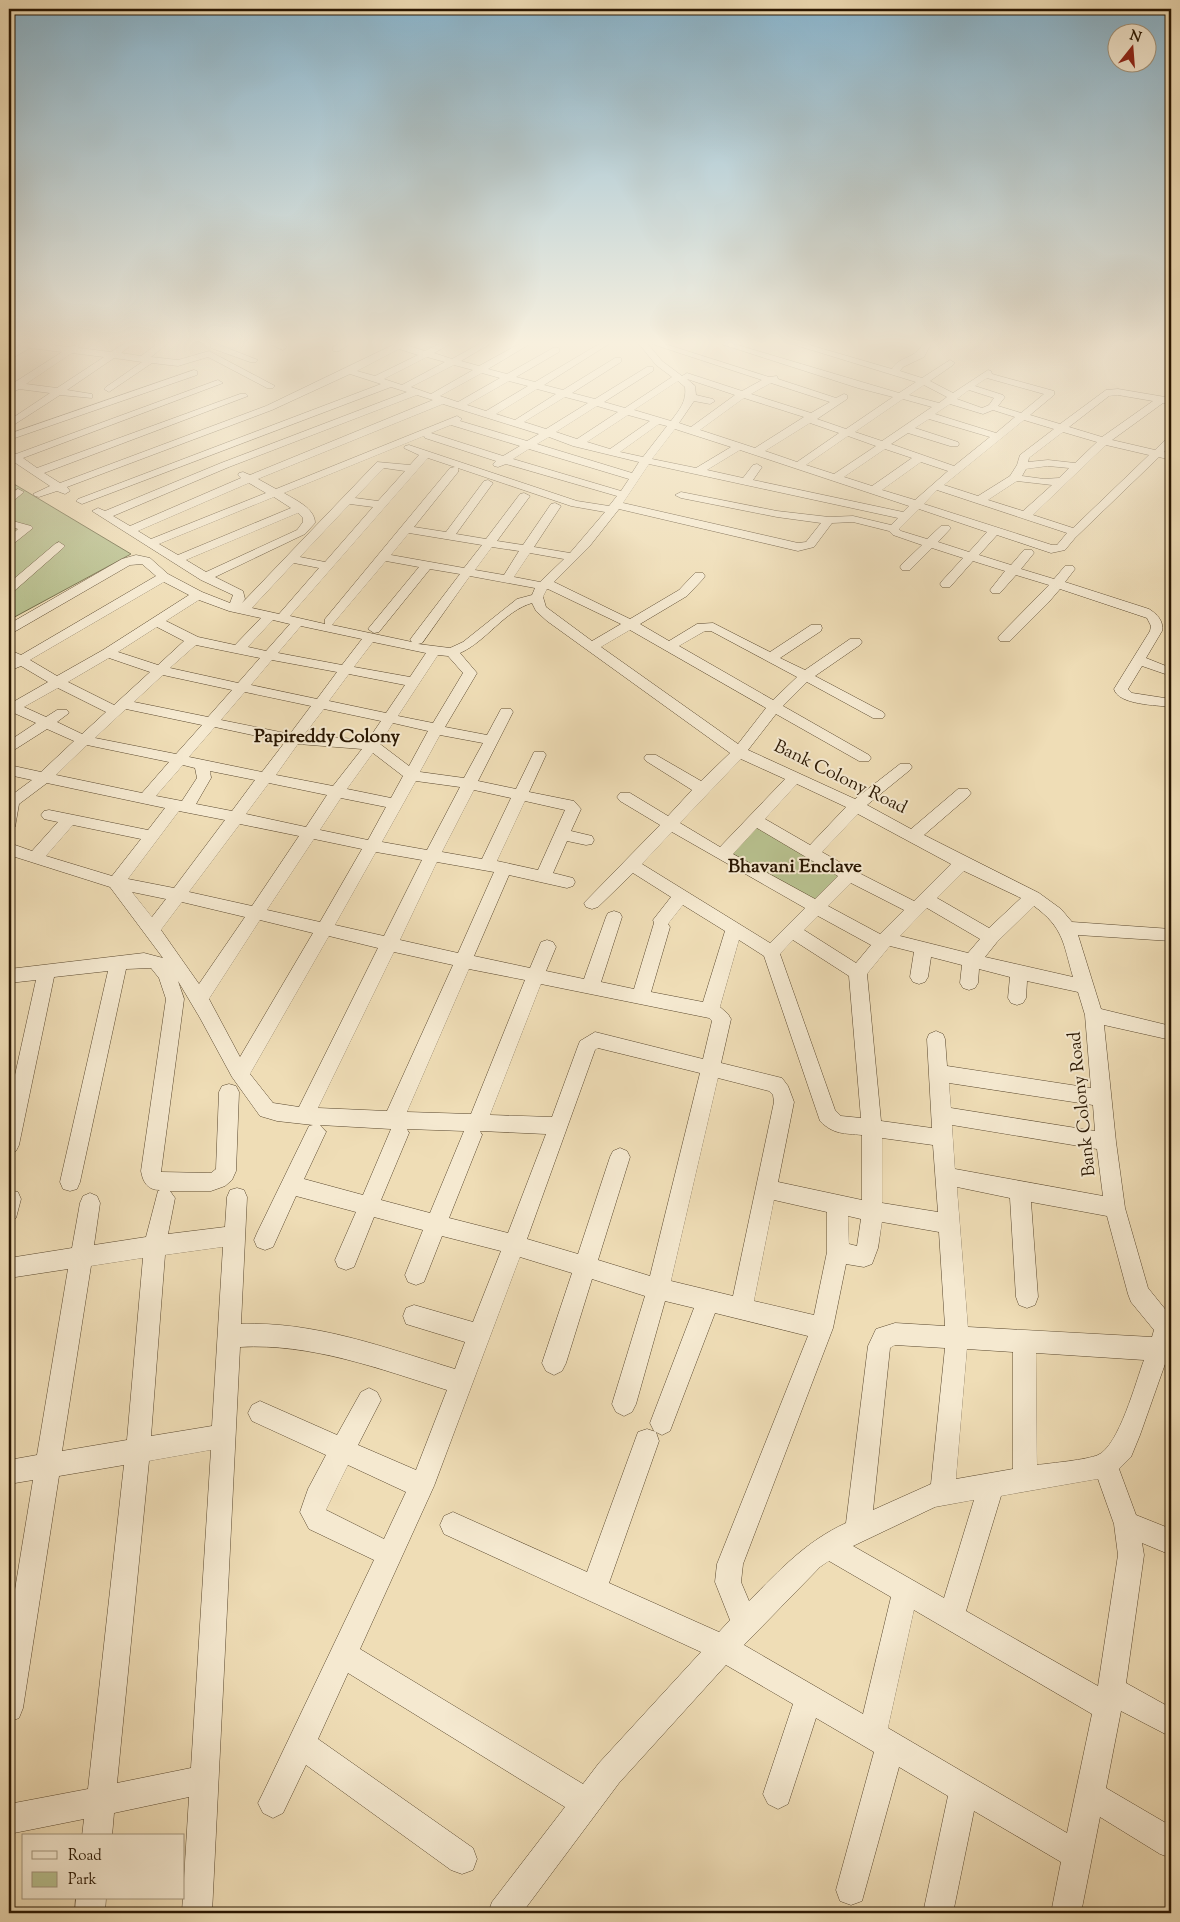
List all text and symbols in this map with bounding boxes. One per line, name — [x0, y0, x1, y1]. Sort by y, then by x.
north arrow — [1108, 22, 1158, 72]
text: N — [1127, 26, 1143, 49]
district label: Papireddy Colony — [254, 724, 401, 751]
street label: Bank Colony Road — [769, 734, 911, 822]
district label: Bhavani Enclave — [728, 854, 862, 881]
street label: Bank Colony Road — [1062, 1030, 1104, 1178]
legend — [22, 1834, 185, 1900]
text: Road — [68, 1846, 102, 1867]
text: Park — [68, 1870, 97, 1891]

